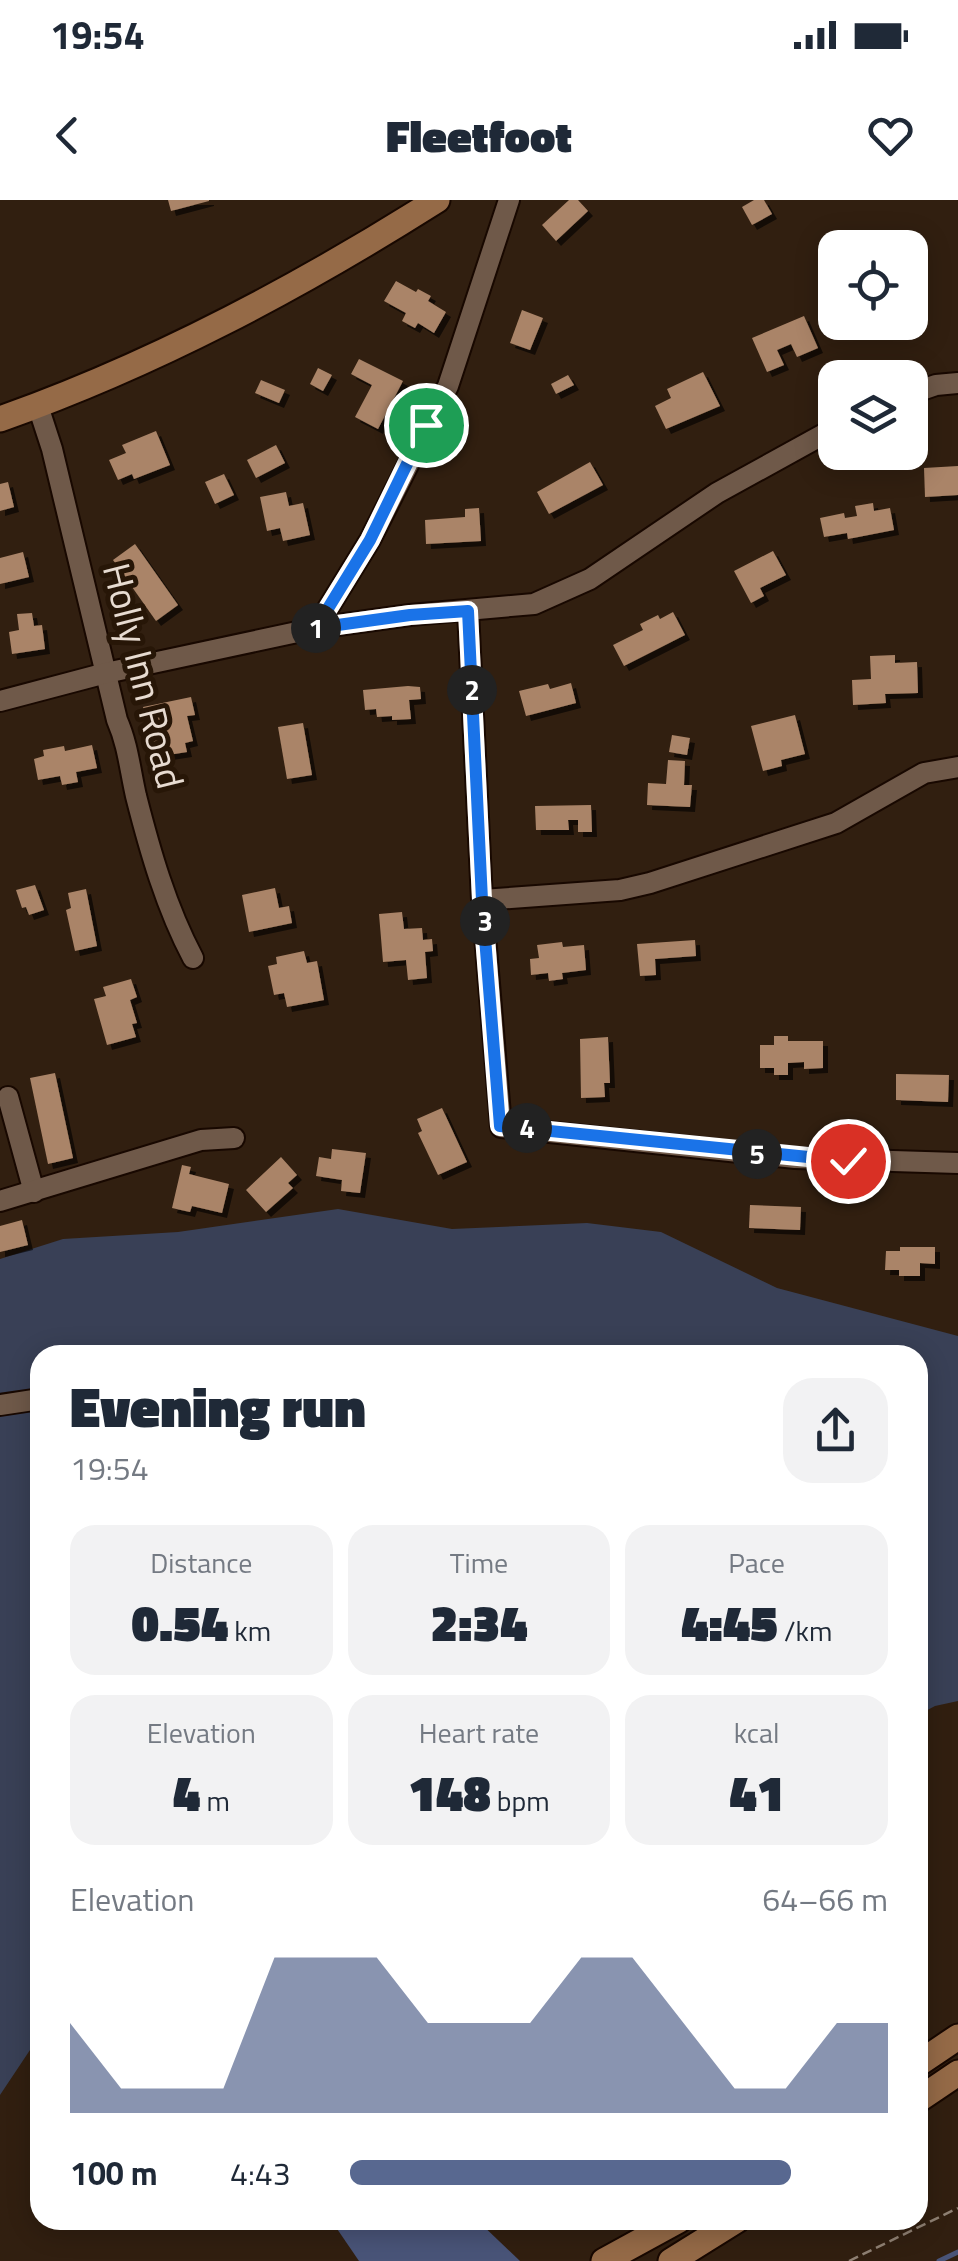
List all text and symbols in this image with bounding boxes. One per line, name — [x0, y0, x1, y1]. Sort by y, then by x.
text: 19:54 — [50, 6, 145, 64]
text: Fleetfoot — [386, 101, 572, 169]
icon: back — [40, 108, 95, 163]
icon: heart — [863, 108, 918, 163]
map controls — [818, 230, 928, 470]
button: locate — [818, 230, 928, 340]
button: layers — [818, 360, 928, 470]
pin — [384, 383, 469, 468]
icon: arrive — [399, 398, 454, 453]
street label: Holly Inn Road — [88, 557, 200, 795]
pin: 1 — [291, 603, 341, 653]
text: 1 — [308, 606, 324, 649]
pin: 2 — [447, 665, 497, 715]
text: 2 — [464, 668, 480, 711]
pin: 3 — [460, 896, 510, 946]
text: 3 — [477, 899, 493, 942]
pin: 4 — [502, 1103, 552, 1153]
text: 4 — [519, 1106, 535, 1149]
pin — [806, 1119, 891, 1204]
pin: 5 — [732, 1129, 782, 1179]
text: 5 — [749, 1132, 765, 1175]
icon: check — [821, 1134, 876, 1189]
text: Evening run — [70, 1365, 366, 1448]
button: share — [783, 1378, 888, 1483]
text: 19:54 — [70, 1444, 149, 1492]
text: Distance — [150, 1541, 252, 1584]
text: Time — [450, 1541, 508, 1584]
text: Pace — [728, 1541, 785, 1584]
text: 0.54 — [132, 1584, 228, 1660]
text: 2:34 — [431, 1584, 527, 1660]
text: 4:45 — [681, 1584, 778, 1660]
text: km — [228, 1609, 271, 1652]
text: /km — [778, 1609, 832, 1652]
text: Elevation — [147, 1711, 256, 1754]
text: Heart rate — [419, 1711, 539, 1754]
text: kcal — [734, 1711, 780, 1754]
text: 4 — [173, 1754, 200, 1830]
text: 148 — [408, 1754, 491, 1830]
text: 41 — [729, 1754, 784, 1830]
text: m — [200, 1779, 230, 1822]
text: bpm — [491, 1779, 550, 1822]
text: Elevation — [70, 1875, 194, 1923]
text: 64–66 m — [762, 1875, 888, 1923]
text: 100 m — [70, 2149, 158, 2197]
text: 4:43 — [230, 2149, 291, 2197]

